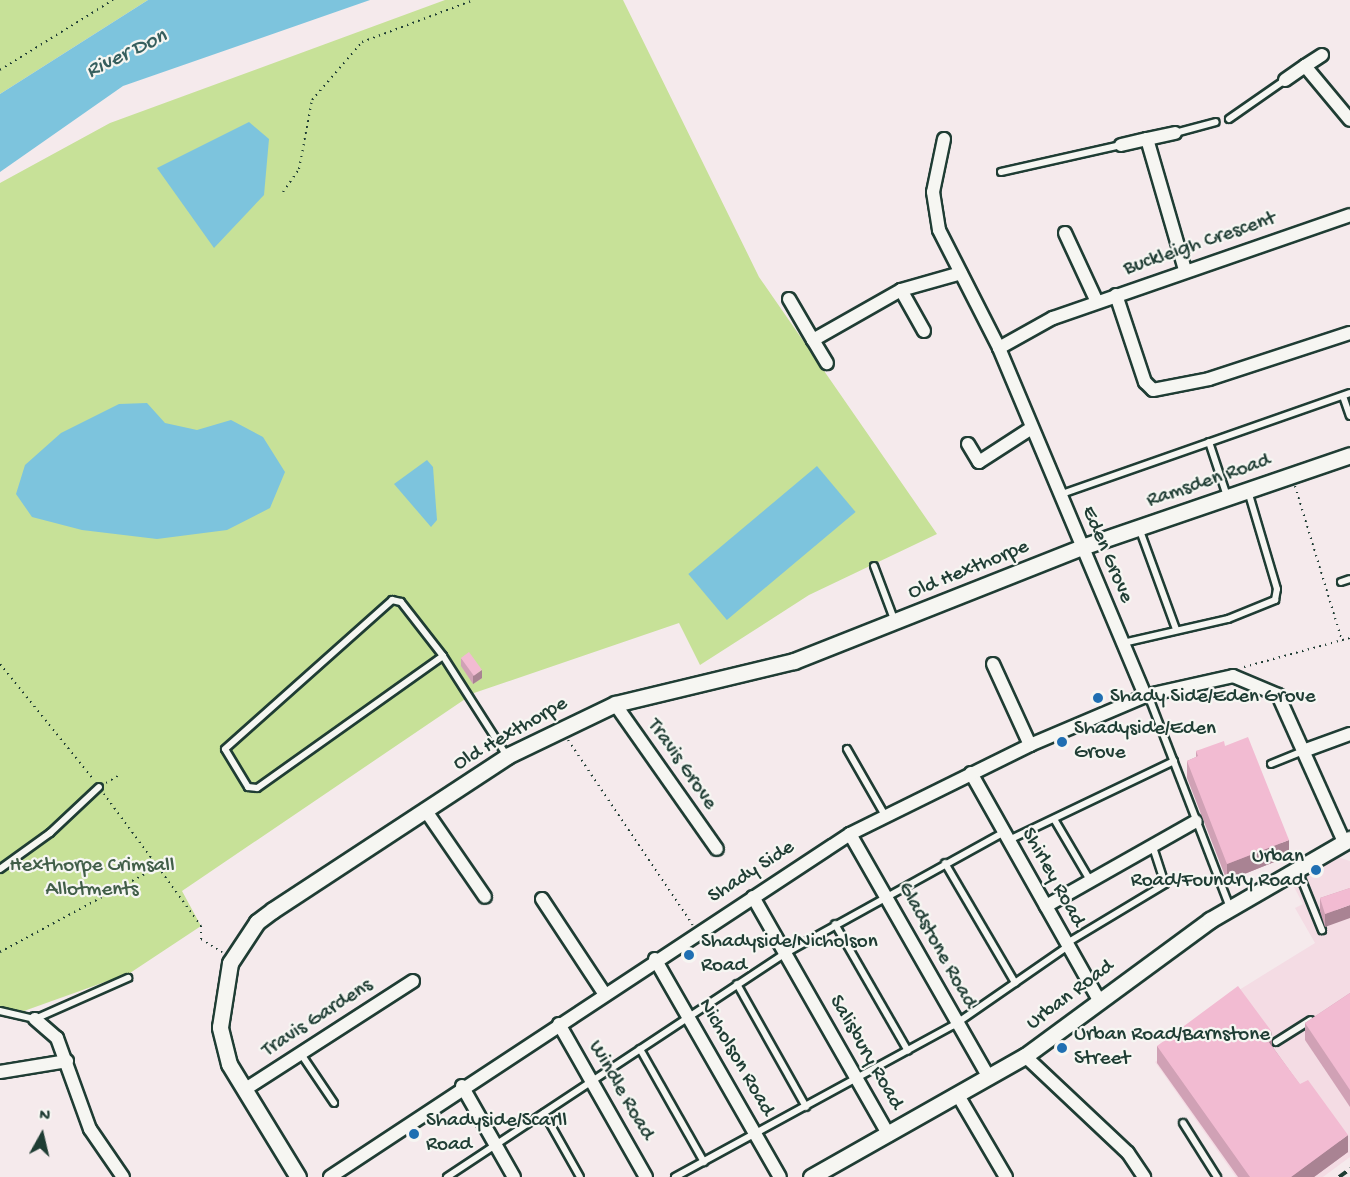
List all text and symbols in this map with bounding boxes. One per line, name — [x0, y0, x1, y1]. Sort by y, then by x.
water label: River Don — [82, 24, 172, 86]
street label: Buckleigh Crescent — [1121, 207, 1279, 283]
street label: Ramsden Road — [1144, 449, 1274, 515]
street label: Eden Grove — [1074, 503, 1138, 607]
street label: Old Hexthorpe — [905, 535, 1033, 607]
place label: Shady Side/Eden Grove — [1110, 685, 1316, 711]
marker: Shady Side/Eden Grove — [1091, 691, 1105, 705]
street label: Old Hexthorpe — [449, 692, 573, 778]
street label: Travis Grove — [640, 715, 722, 815]
place label: Shadyside/Eden Grove — [1074, 717, 1216, 767]
marker: Shadyside/Eden Grove — [1055, 735, 1069, 749]
street label: Shirley Road — [1014, 824, 1090, 932]
street label: Shady Side — [704, 836, 800, 910]
place label: Urban Road/Foundry Road — [1131, 845, 1304, 895]
park label: Hexthorpe Crimsall Allotments — [9, 854, 175, 904]
marker: Urban Road/Foundry Road — [1309, 863, 1323, 877]
street label: Gladstone Road — [891, 878, 981, 1014]
place label: Shadyside/Nicholson Road — [701, 930, 878, 980]
marker: Shadyside/Nicholson Road — [682, 948, 696, 962]
street label: Urban Road — [1022, 955, 1120, 1037]
street label: Travis Gardens — [258, 974, 378, 1064]
street label: Salisbury Road — [822, 991, 908, 1115]
street label: Nicholson Road — [691, 995, 779, 1121]
place label: Urban Road/Barnstone Street — [1074, 1023, 1270, 1073]
street label: Windle Road — [581, 1037, 659, 1145]
marker: Urban Road/Barnstone Street — [1055, 1041, 1069, 1055]
north arrow — [12, 1105, 72, 1165]
text: N — [38, 1107, 51, 1127]
place label: Shadyside/Scarll Road — [426, 1109, 567, 1159]
marker: Shadyside/Scarll Road — [407, 1127, 421, 1141]

